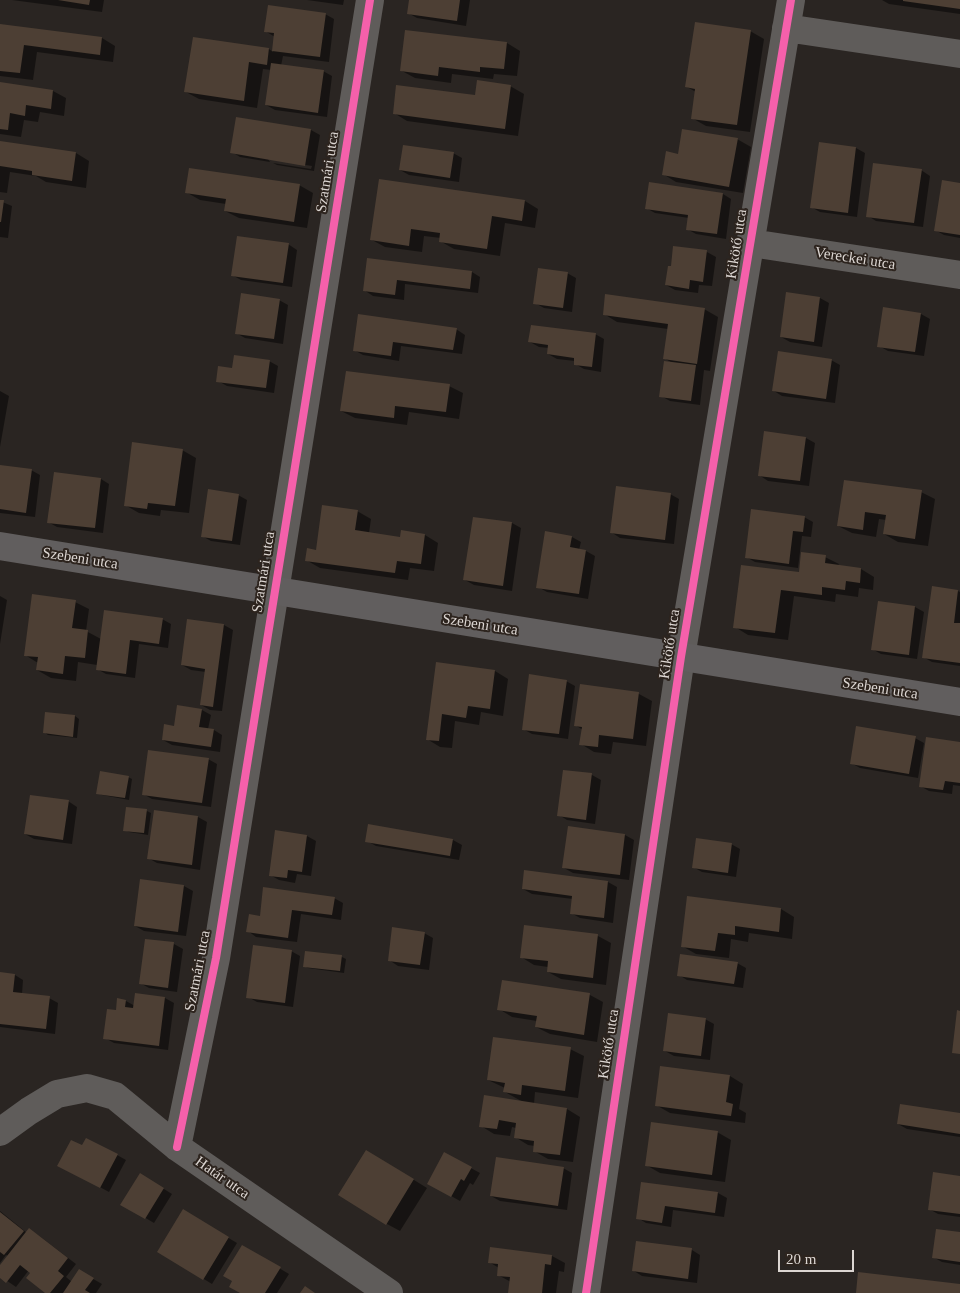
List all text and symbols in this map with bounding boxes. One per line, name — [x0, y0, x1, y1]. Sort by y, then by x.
street label: Szatmári utca — [313, 130, 343, 214]
street label: Kikötő utca — [723, 208, 751, 280]
street label: Vereckei utca — [813, 244, 897, 274]
street label: Szatmári utca — [249, 530, 279, 614]
street label: Szebeni utca — [41, 544, 119, 574]
street label: Kikötő utca — [656, 608, 684, 680]
street label: Szebeni utca — [441, 610, 519, 640]
street label: Szebeni utca — [841, 674, 919, 704]
street label: Szatmári utca — [181, 929, 215, 1013]
street label: Kikötő utca — [595, 1008, 623, 1080]
street label: Határ utca — [191, 1153, 253, 1203]
scale bar — [780, 1240, 856, 1272]
text: 20 m — [786, 1251, 816, 1267]

